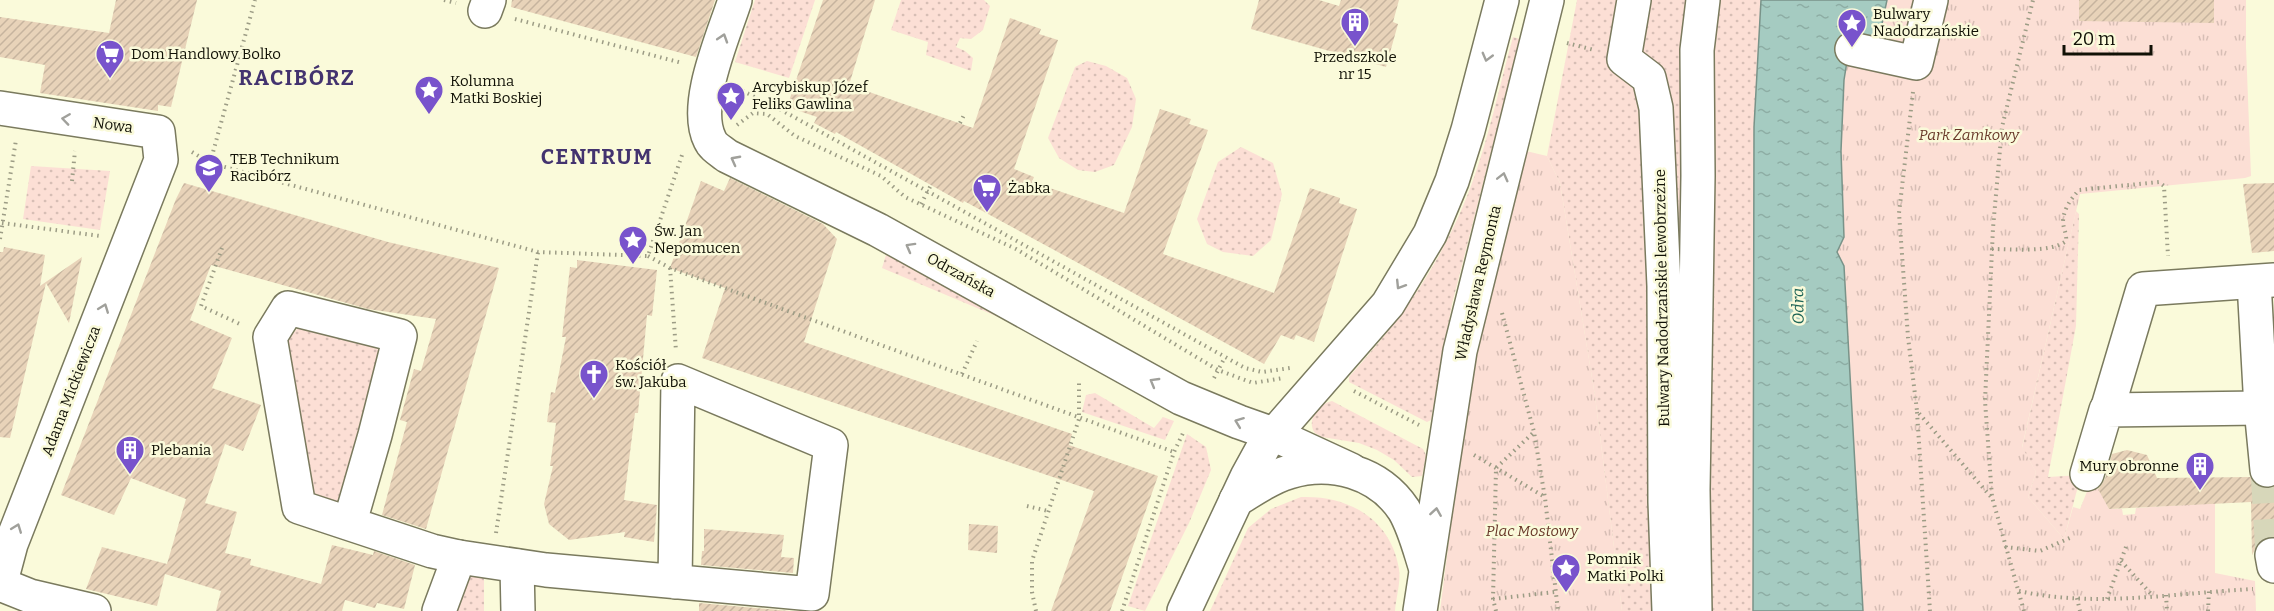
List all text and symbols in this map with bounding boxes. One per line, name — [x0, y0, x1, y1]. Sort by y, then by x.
place label: Bulwary Nadodrzańskie — [1873, 5, 1979, 40]
building icon: Przedszkole nr 15 — [1339, 6, 1371, 48]
place icon: Bulwary Nadodrzańskie — [1836, 7, 1868, 49]
scale bar — [2064, 18, 2151, 56]
text: 20 m — [2073, 28, 2115, 50]
one-way arrow — [716, 33, 728, 44]
supermarket icon: Dom Handlowy Bolko — [94, 38, 126, 80]
place label: Dom Handlowy Bolko — [131, 45, 281, 63]
place label: Przedszkole nr 15 — [1313, 48, 1397, 83]
one-way arrow — [1482, 51, 1495, 61]
district label: RACIBÓRZ — [239, 64, 355, 91]
place label: Kolumna Matki Boskiej — [450, 72, 542, 107]
place icon: Kolumna Matki Boskiej — [413, 74, 445, 116]
place label: Arcybiskup Józef Feliks Gawlina — [752, 78, 870, 113]
place icon: Arcybiskup Józef Feliks Gawlina — [715, 80, 747, 122]
one-way arrow — [61, 113, 70, 125]
street label: Nowa — [92, 113, 134, 137]
park label: Park Zamkowy — [1919, 126, 2021, 144]
district label: CENTRUM — [541, 144, 653, 170]
place label: TEB Technikum Racibórz — [230, 150, 340, 185]
school or university icon: TEB Technikum Racibórz — [193, 152, 225, 194]
one-way arrow — [731, 156, 741, 167]
street label: Bulwary Nadodrzańskie lewobrzeżne — [1651, 169, 1673, 427]
supermarket icon: Żabka — [971, 172, 1003, 214]
one-way arrow — [1496, 172, 1508, 183]
place label: Żabka — [1008, 179, 1050, 197]
street label: Władysława Reymonta — [1451, 204, 1505, 362]
place label: Św. Jan Nepomucen — [654, 222, 741, 257]
place icon: Św. Jan Nepomucen — [617, 224, 649, 266]
one-way arrow — [905, 243, 916, 254]
street label: Odrzańska — [924, 249, 998, 301]
one-way arrow — [1396, 279, 1408, 289]
water label: Odra — [1788, 288, 1808, 324]
one-way arrow — [96, 303, 109, 314]
street label: Adama Mickiewicza — [38, 323, 104, 459]
place label: Kościół św. Jakuba — [615, 356, 687, 391]
church icon: Kościół św. Jakuba — [578, 358, 610, 400]
one-way arrow — [1150, 378, 1160, 389]
one-way arrow — [1235, 417, 1246, 429]
building icon: Plebania — [114, 434, 146, 476]
place label: Plebania — [151, 441, 211, 459]
building icon: Mury obronne — [2184, 450, 2216, 492]
place label: Mury obronne — [2079, 457, 2179, 475]
one-way arrow — [1429, 508, 1442, 518]
park label: Plac Mostowy — [1486, 522, 1579, 540]
one-way arrow — [10, 524, 22, 535]
place label: Pomnik Matki Polki — [1587, 550, 1664, 585]
place icon: Pomnik Matki Polki — [1550, 552, 1582, 594]

